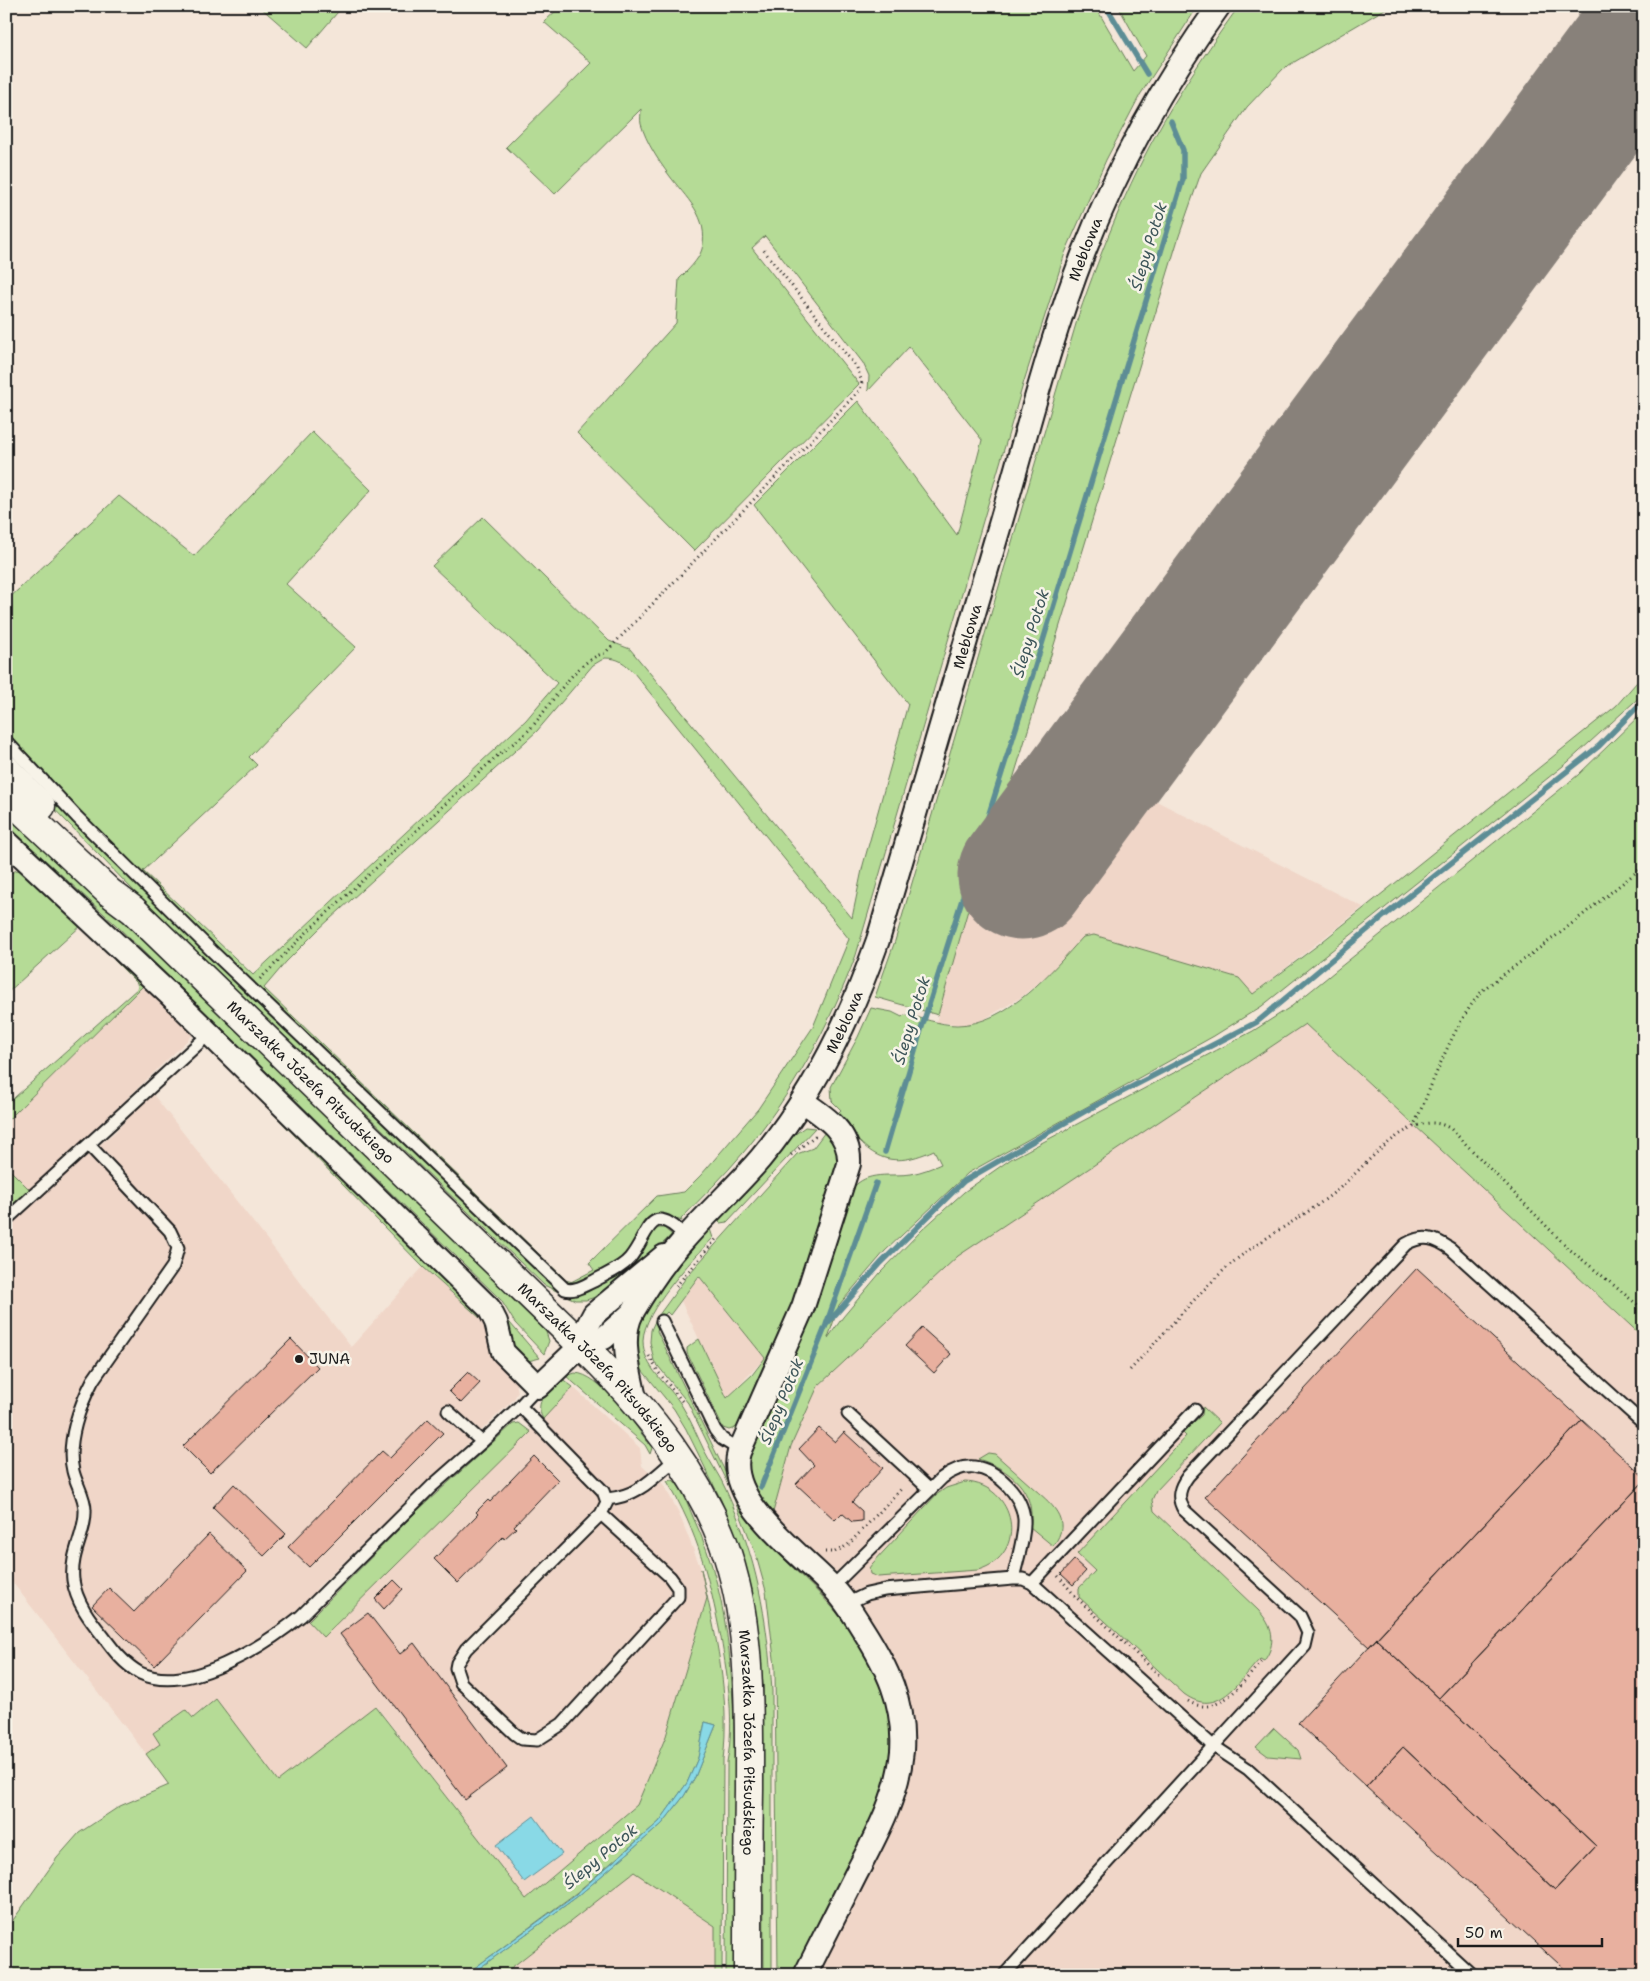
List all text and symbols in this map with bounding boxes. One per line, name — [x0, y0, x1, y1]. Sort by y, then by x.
water label: Ślepy Potok — [1125, 199, 1172, 293]
street label: Meblowa — [1064, 214, 1107, 284]
water label: Ślepy Potok — [1007, 586, 1054, 680]
street label: Meblowa — [948, 601, 987, 671]
water label: Ślepy Potok — [888, 973, 935, 1067]
street label: Meblowa — [821, 987, 868, 1057]
street label: Marszałka Józefa Piłsudskiego — [223, 996, 399, 1168]
street label: Marszałka Józefa Piłsudskiego — [513, 1278, 682, 1457]
place label: JUNA — [309, 1349, 350, 1369]
marker: JUNA — [293, 1353, 305, 1365]
water label: Ślepy Potok — [755, 1355, 808, 1447]
street label: Marszałka Józefa Piłsudskiego — [734, 1628, 759, 1856]
water label: Ślepy Potok — [559, 1819, 642, 1894]
scale bar — [1458, 1916, 1601, 1948]
text: 50 m — [1465, 1923, 1503, 1943]

